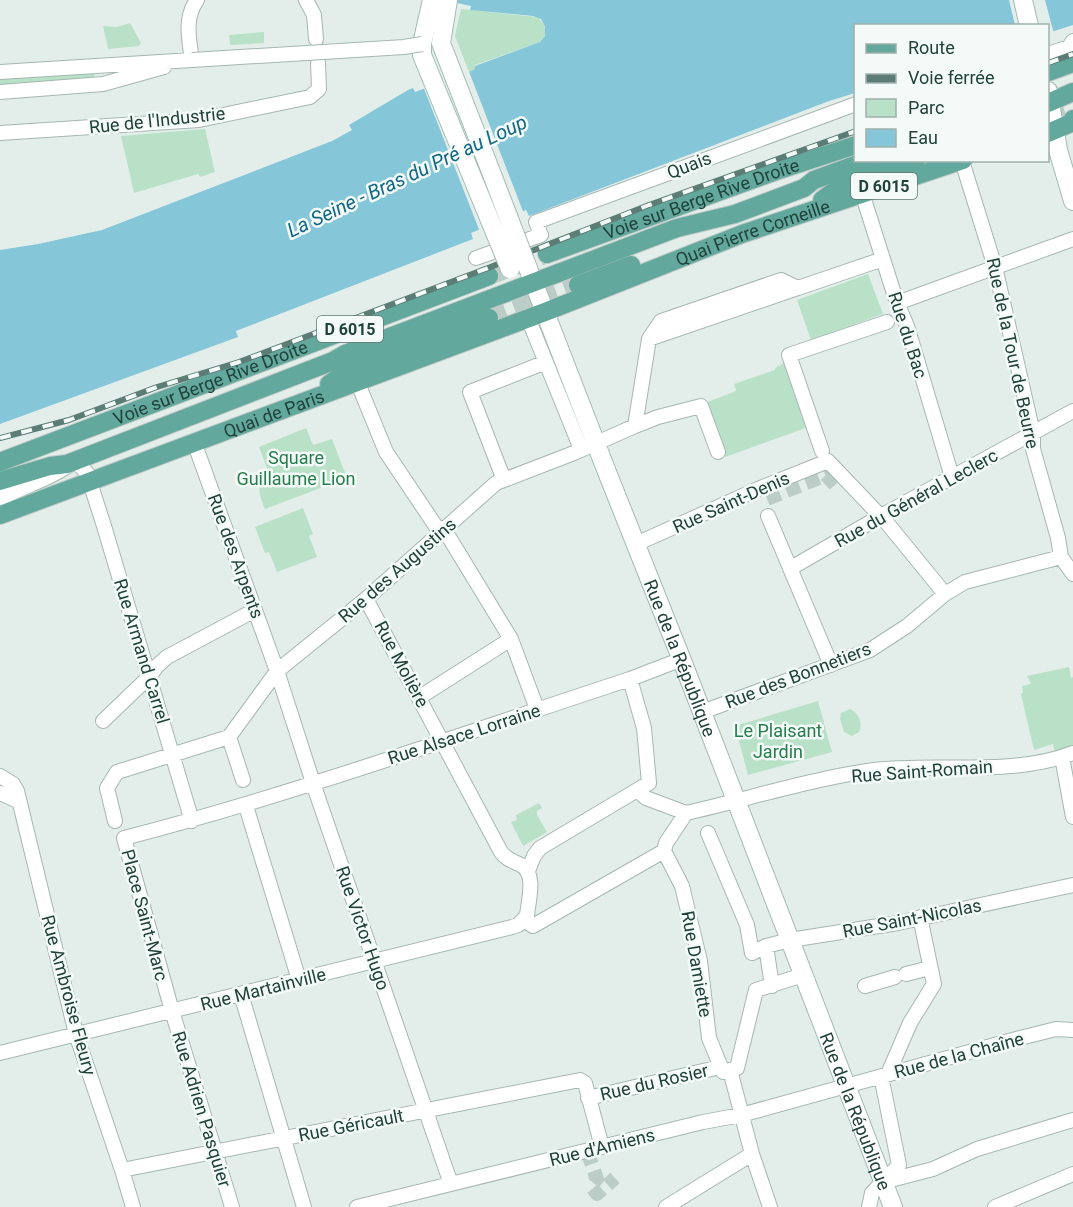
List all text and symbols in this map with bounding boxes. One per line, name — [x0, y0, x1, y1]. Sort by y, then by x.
legend — [854, 24, 1049, 162]
text: Route — [908, 37, 955, 58]
text: Voie ferrée — [908, 67, 994, 88]
text: Parc — [908, 97, 944, 118]
street label: Rue de l'Industrie — [88, 102, 226, 138]
water label: La Seine - Bras du Pré au Loup — [283, 110, 531, 242]
text: Eau — [908, 127, 938, 148]
street label: Quais — [664, 147, 714, 183]
street label: Voie sur Berge Rive Droite — [601, 154, 802, 243]
road number: D 6015 — [851, 173, 917, 199]
street label: Quai Pierre Corneille — [672, 195, 832, 270]
street label: Rue de la Tour de Beurre — [983, 256, 1043, 450]
street label: Rue du Bac — [884, 289, 932, 381]
road number: D 6015 — [317, 316, 383, 342]
street label: Voie sur Berge Rive Droite — [110, 336, 310, 428]
street label: Quai de Paris — [220, 385, 327, 441]
street label: Rue du Général Leclerc — [831, 444, 1001, 552]
park label: Square Guillaume Lion — [236, 447, 356, 489]
street label: Rue Saint-Denis — [669, 467, 793, 537]
street label: Rue des Arpents — [204, 491, 268, 621]
street label: Rue des Augustins — [334, 513, 460, 627]
street label: Rue Armand Carrel — [110, 576, 174, 726]
street label: Rue de la République — [640, 576, 721, 739]
street label: Rue Molière — [370, 617, 434, 711]
street label: Rue des Bonnetiers — [722, 637, 874, 713]
street label: Rue Alsace Lorraine — [385, 699, 543, 769]
park label: Le Plaisant Jardin — [734, 720, 822, 762]
street label: Rue Saint-Romain — [850, 756, 994, 786]
street label: Place Saint-Marc — [117, 847, 173, 983]
street label: Rue Victor Hugo — [332, 863, 394, 993]
street label: Rue Saint-Nicolas — [841, 894, 983, 942]
street label: Rue Damiette — [677, 909, 717, 1019]
street label: Rue Ambroise Fleury — [37, 913, 101, 1078]
street label: Rue Martainville — [198, 963, 328, 1015]
street label: Rue de la Chaîne — [892, 1028, 1026, 1082]
street label: Rue Adrien Pasquier — [168, 1029, 236, 1189]
street label: Rue de la République — [816, 1029, 896, 1193]
street label: Rue du Rosier — [598, 1059, 710, 1105]
street label: Rue Géricault — [297, 1104, 405, 1145]
street label: Rue d'Amiens — [547, 1124, 657, 1170]

